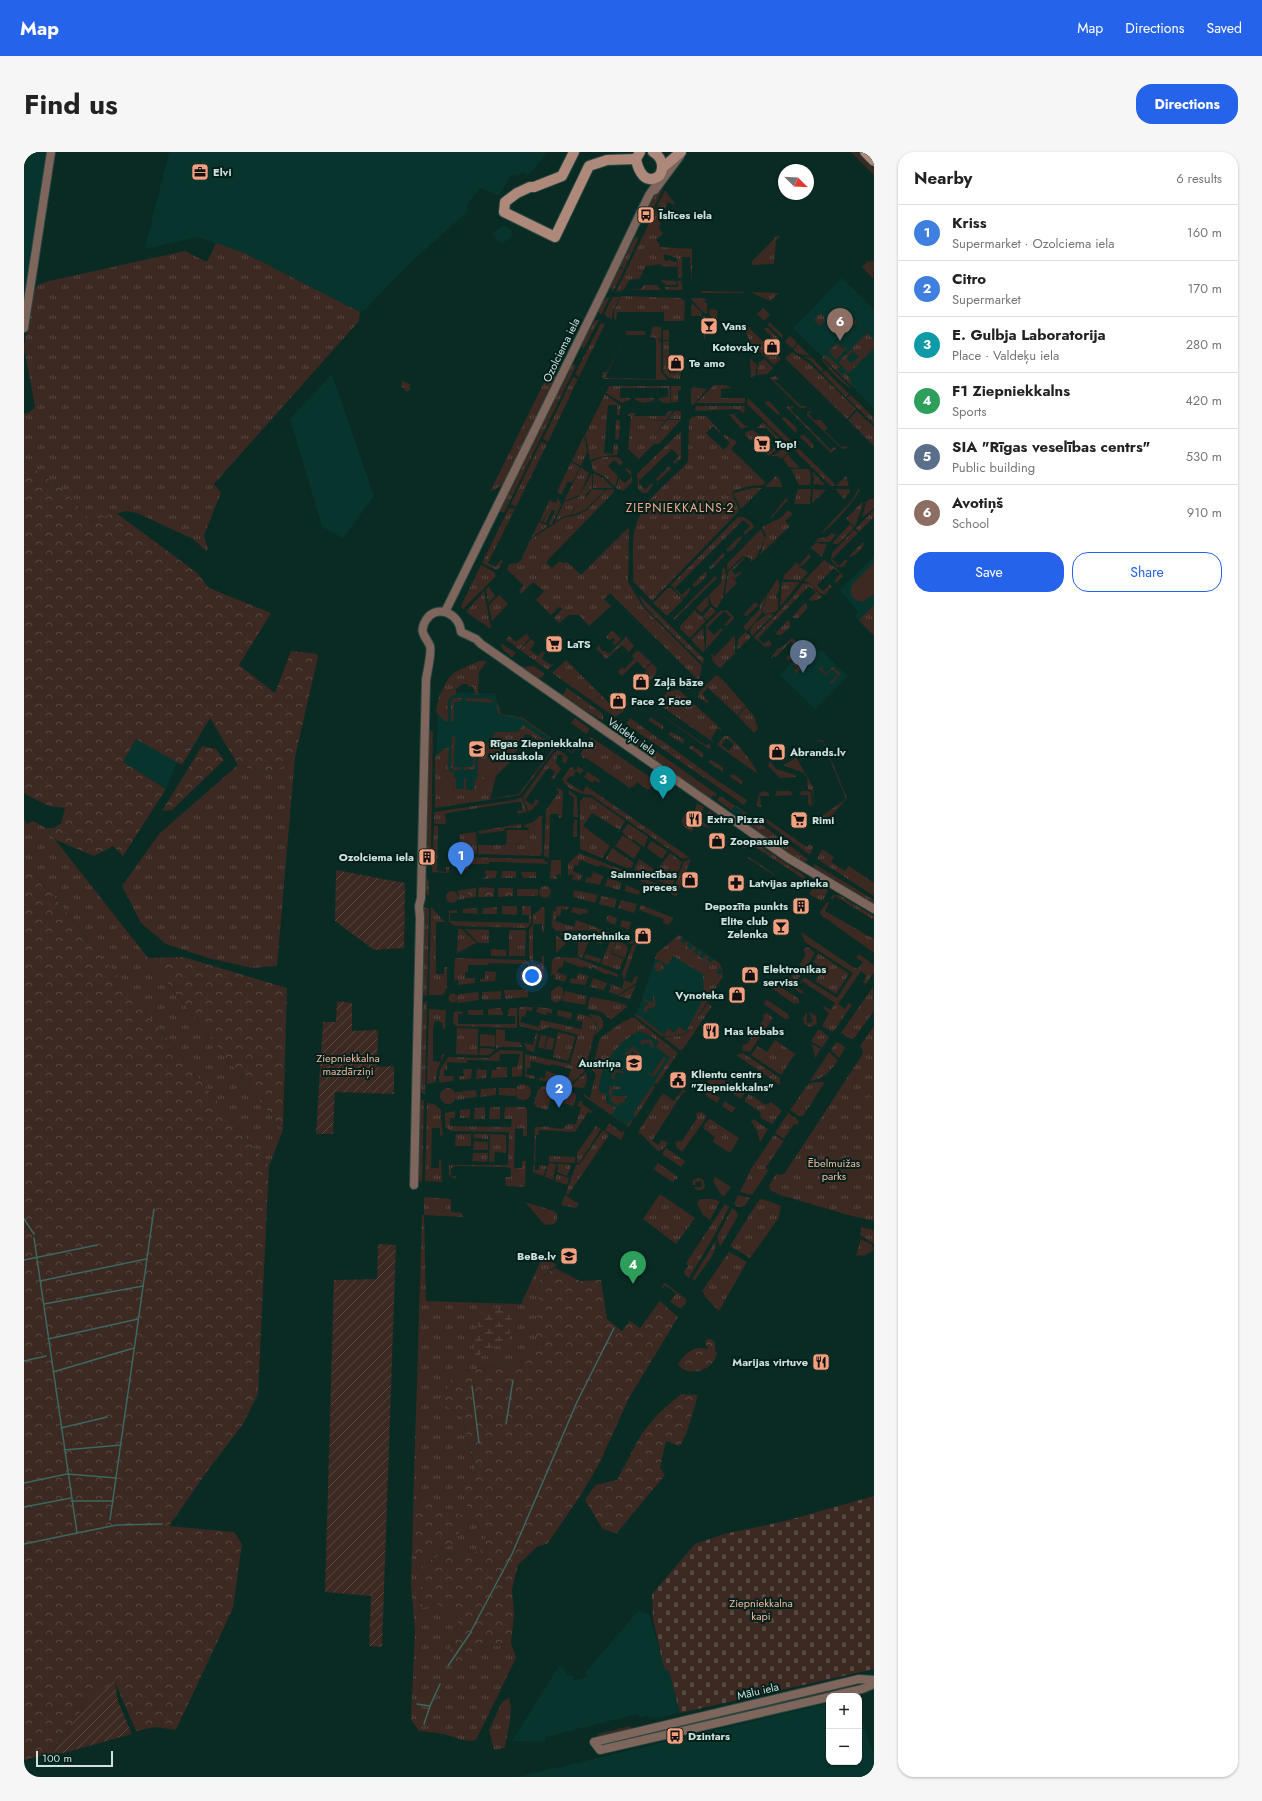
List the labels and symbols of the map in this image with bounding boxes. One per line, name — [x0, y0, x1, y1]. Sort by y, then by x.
office icon: Elvi — [190, 162, 210, 182]
place label: Elvi — [213, 164, 231, 180]
north arrow — [778, 164, 814, 200]
bus stop icon: Īslīces iela — [636, 205, 656, 225]
place label: Īslīces iela — [658, 207, 712, 223]
pin: 6 — [827, 308, 853, 341]
street label: Ozolciema iela — [539, 315, 583, 385]
bar icon: Vans — [699, 316, 719, 336]
place label: Vans — [721, 318, 746, 334]
shop icon: Kotovsky — [762, 337, 782, 357]
place label: Kotovsky — [712, 339, 759, 355]
shop icon: Te amo — [666, 353, 686, 373]
place label: Te amo — [689, 355, 726, 371]
supermarket icon: Top! — [752, 434, 772, 454]
place label: Top! — [775, 436, 797, 452]
district label: ZIEPNIEKKALNS-2 — [626, 499, 734, 517]
supermarket icon: LaTS — [544, 634, 564, 654]
place label: LaTS — [567, 636, 591, 652]
pin: 5 — [790, 640, 816, 673]
shop icon: Zaļā bāze — [631, 672, 651, 692]
place label: Zaļā bāze — [654, 674, 704, 690]
shop icon: Face 2 Face — [608, 691, 628, 711]
place label: Face 2 Face — [631, 693, 692, 709]
street label: Valdeķu iela — [604, 713, 660, 759]
place label: Rīgas Ziepniekkalna vidusskola — [489, 735, 594, 764]
school or university icon: Rīgas Ziepniekkalna vidusskola — [467, 739, 487, 759]
shop icon: Abrands.lv — [767, 742, 787, 762]
place label: Abrands.lv — [789, 744, 846, 760]
pin: 3 — [650, 766, 676, 799]
restaurant icon: Extra Pizza — [684, 809, 704, 829]
supermarket icon: Rimi — [789, 810, 809, 830]
place label: Extra Pizza — [707, 811, 764, 827]
place label: Rimi — [812, 812, 834, 828]
shop icon: Zoopasaule — [707, 831, 727, 851]
place label: Zoopasaule — [730, 833, 789, 849]
pin: 1 — [448, 842, 474, 875]
building icon: Ozolciema iela — [417, 847, 437, 867]
place label: Ozolciema iela — [339, 849, 414, 865]
place label: Saimniecības preces — [610, 866, 677, 895]
shop icon: Saimniecības preces — [680, 870, 700, 890]
pharmacy icon: Latvijas aptieka — [726, 873, 746, 893]
place label: Latvijas aptieka — [749, 875, 828, 891]
building icon: Depozīta punkts — [791, 896, 811, 916]
place label: Depozīta punkts — [705, 898, 788, 914]
place label: Elite club Zelenka — [721, 913, 768, 942]
bar icon: Elite club Zelenka — [771, 917, 791, 937]
shop icon: Datortehnika — [633, 926, 653, 946]
place label: Datortehnika — [564, 928, 630, 944]
place label: Elektronikas serviss — [763, 961, 826, 990]
shop icon: Elektronikas serviss — [740, 965, 760, 985]
your location — [522, 966, 542, 986]
shop icon: Vynoteka — [727, 985, 747, 1005]
place label: Vynoteka — [674, 987, 724, 1003]
restaurant icon: Has kebabs — [701, 1021, 721, 1041]
place label: Has kebabs — [724, 1023, 784, 1039]
park label: Ziepniekkalna mazdārziņi — [316, 1050, 380, 1079]
school or university icon: Austriņa — [624, 1053, 644, 1073]
place label: Austriņa — [577, 1055, 621, 1071]
place label: Klientu centrs "Ziepniekkalns" — [691, 1066, 774, 1095]
public building icon: Klientu centrs "Ziepniekkalns" — [668, 1070, 688, 1090]
pin: 2 — [546, 1075, 572, 1108]
park label: Ēbelmuižas parks — [808, 1155, 861, 1184]
school or university icon: BeBe.lv — [559, 1246, 579, 1266]
place label: BeBe.lv — [517, 1248, 556, 1264]
pin: 4 — [620, 1251, 646, 1284]
restaurant icon: Marijas virtuve — [811, 1352, 831, 1372]
place label: Marijas virtuve — [732, 1354, 808, 1370]
park label: Ziepniekkalna kapi — [729, 1595, 793, 1624]
street label: Mālu iela — [736, 1678, 780, 1704]
bus stop icon: Dzintars — [665, 1726, 685, 1746]
place label: Dzintars — [688, 1728, 730, 1744]
scale bar — [36, 1749, 113, 1768]

